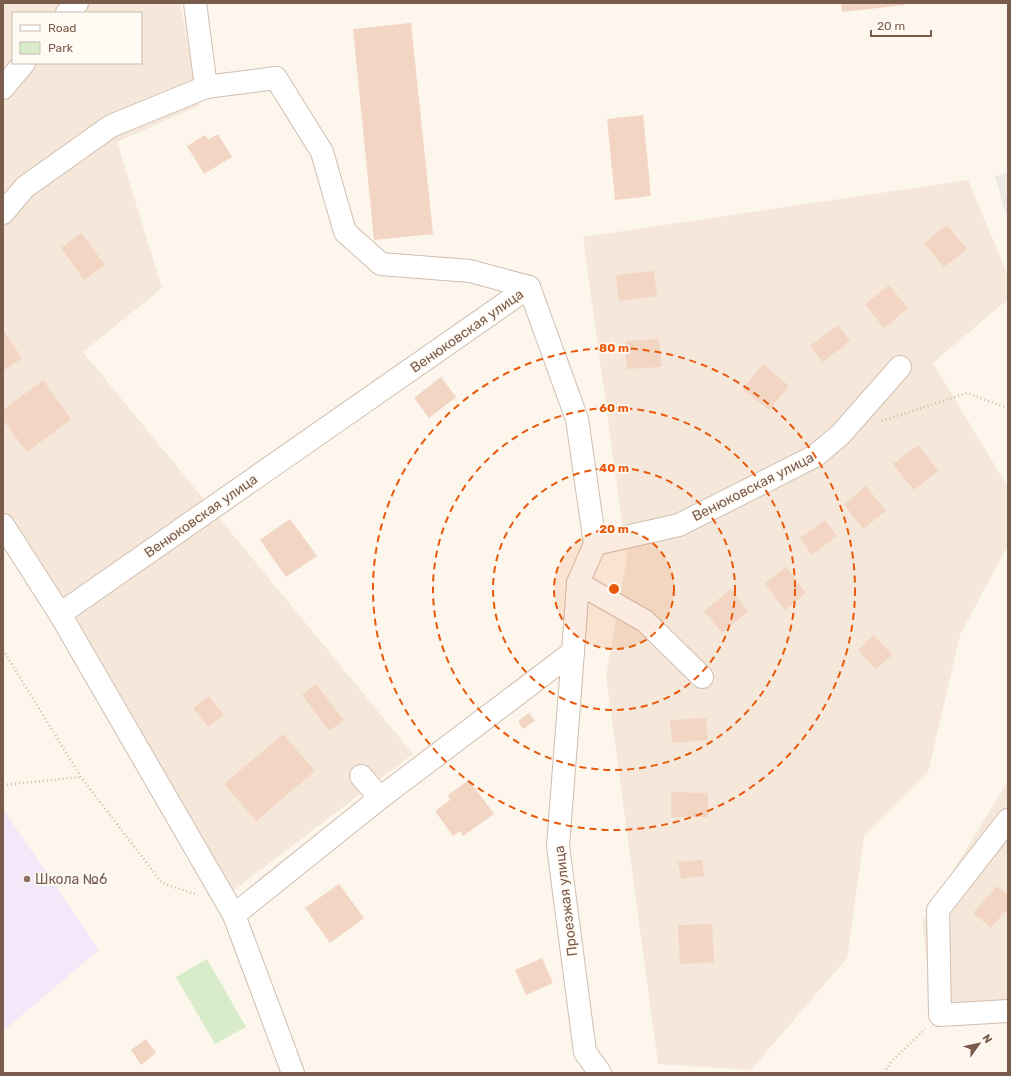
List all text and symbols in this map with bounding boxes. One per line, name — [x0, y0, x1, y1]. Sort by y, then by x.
legend — [12, 12, 142, 64]
scale bar — [871, 12, 931, 38]
text: 20 m — [877, 19, 905, 33]
text: Road — [48, 21, 76, 35]
text: Park — [48, 41, 74, 55]
street label: Венюковская улица — [407, 286, 527, 376]
text: 80 m — [599, 341, 629, 355]
text: 60 m — [599, 401, 629, 415]
street label: Венюковская улица — [689, 449, 817, 525]
text: 40 m — [599, 461, 629, 475]
street label: Венюковская улица — [141, 471, 261, 561]
text: 20 m — [599, 522, 629, 536]
centre of rings — [607, 582, 621, 596]
street label: Проезжая улица — [551, 845, 581, 957]
place label: Школа №6 — [35, 871, 107, 888]
marker: Школа №6 — [22, 874, 32, 884]
north arrow — [959, 1024, 999, 1064]
text: N — [979, 1032, 995, 1046]

